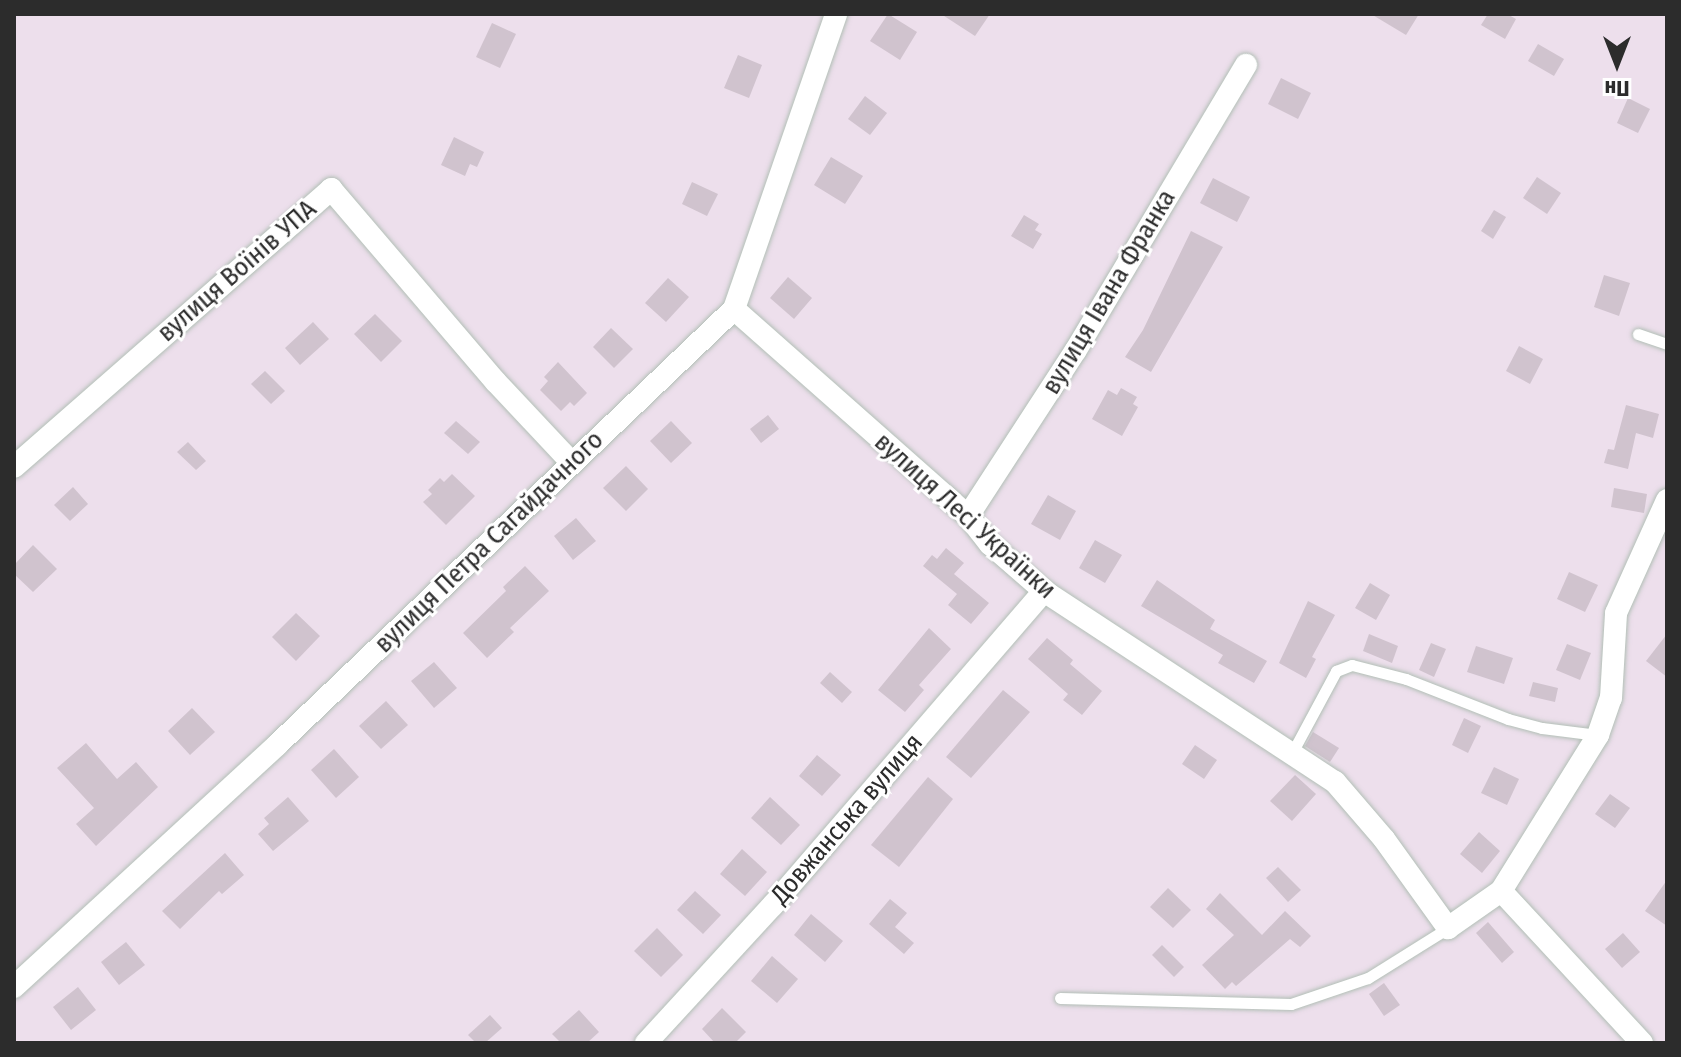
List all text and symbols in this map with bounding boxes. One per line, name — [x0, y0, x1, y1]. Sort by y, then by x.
north arrow — [1577, 24, 1657, 104]
text: Пн — [1605, 75, 1629, 102]
street label: вулиця Івана Франка — [1036, 184, 1182, 400]
street label: вулиця Воїнів УПА — [151, 194, 323, 348]
street label: вулиця Петра Сагайдачного — [368, 425, 610, 659]
street label: вулиця Лесі Українки — [868, 426, 1062, 606]
street label: Довжанська вулиця — [765, 727, 929, 911]

